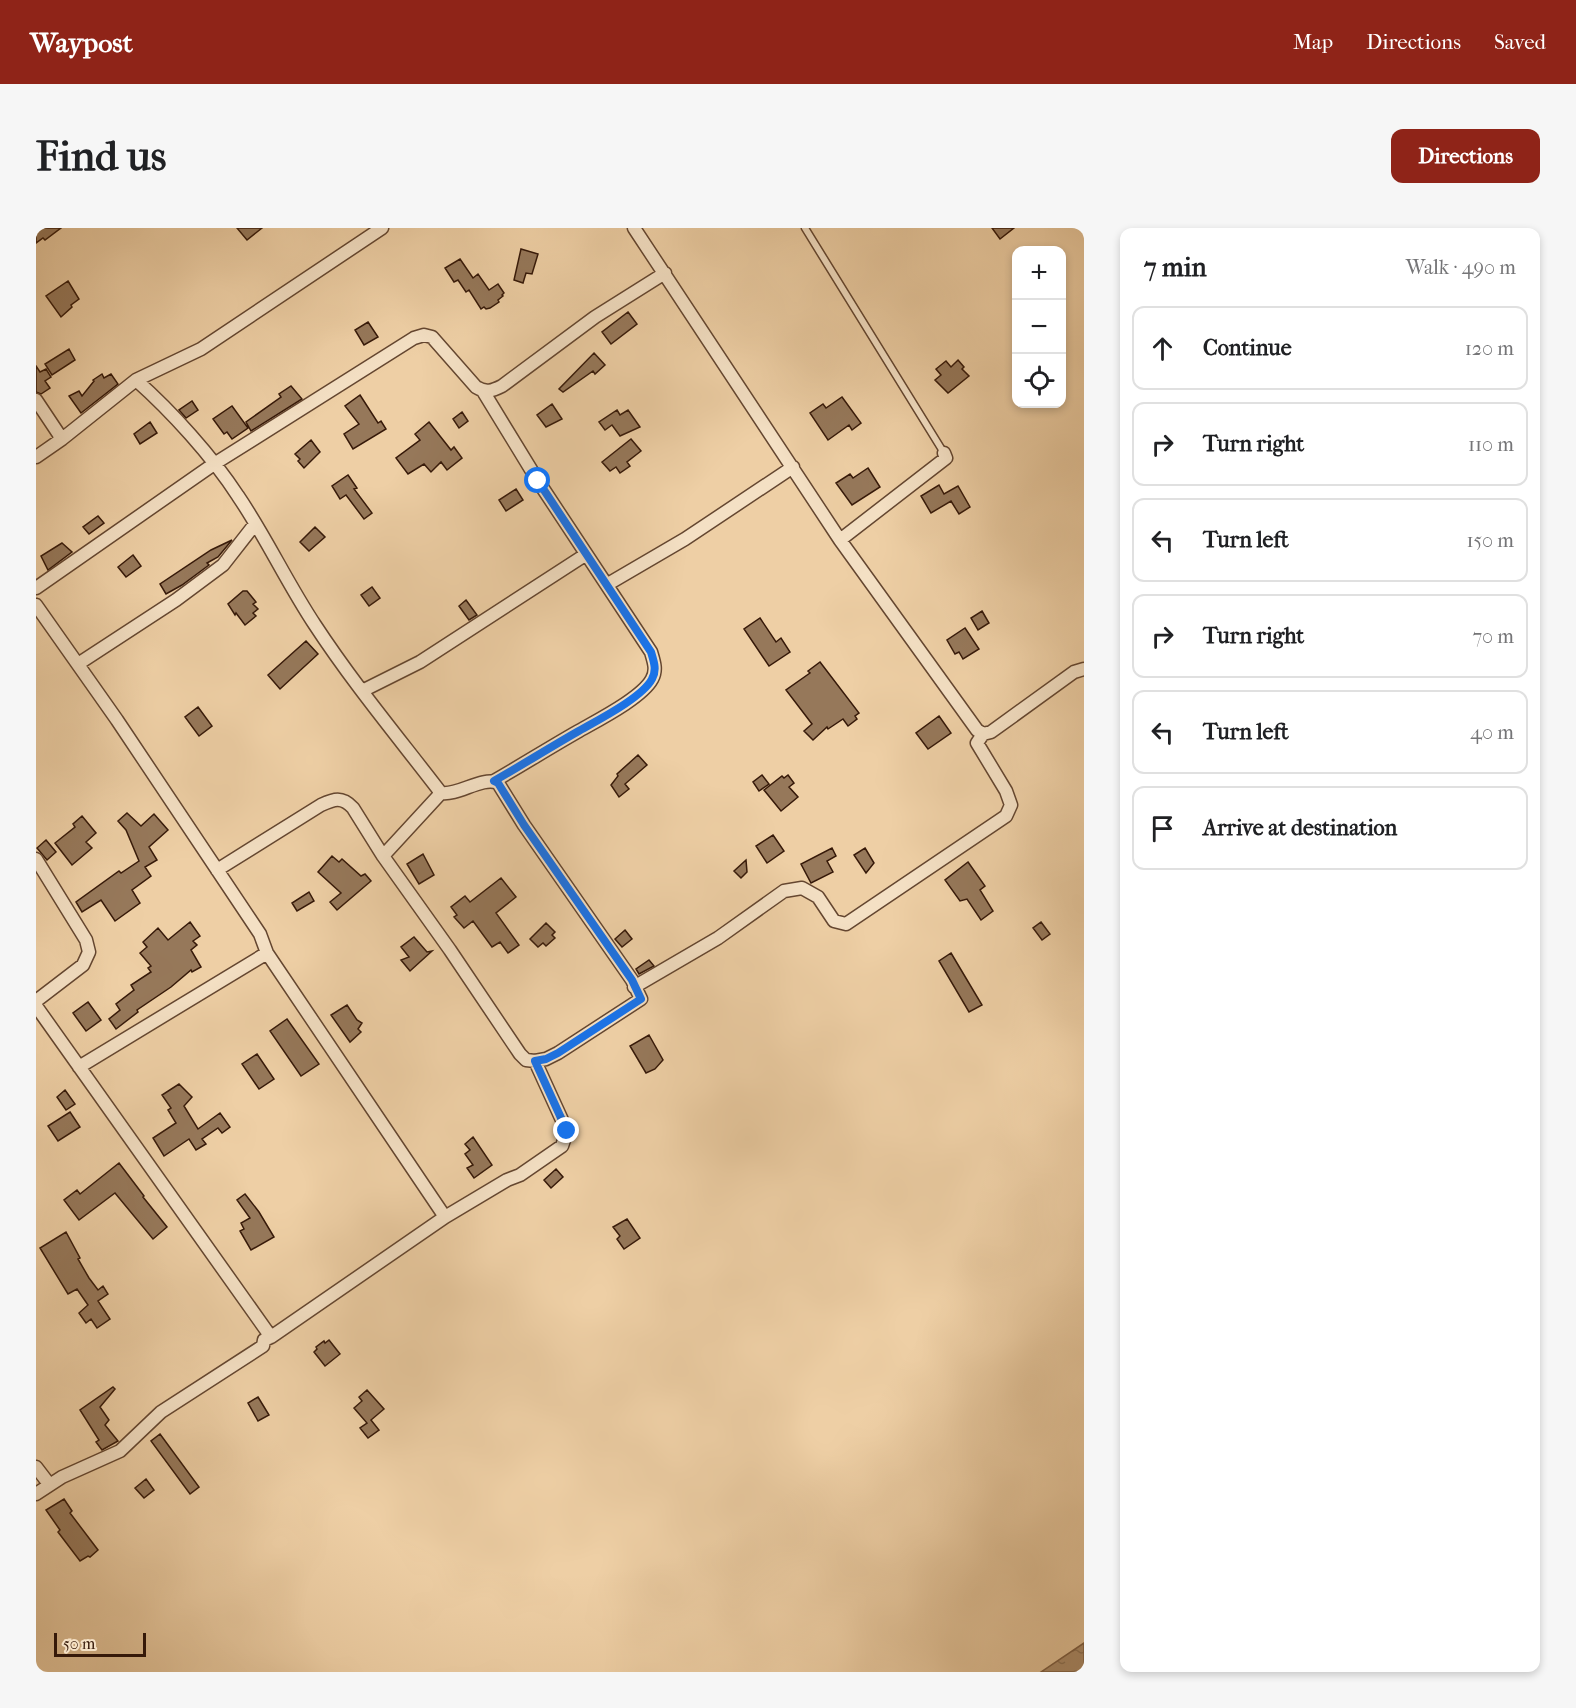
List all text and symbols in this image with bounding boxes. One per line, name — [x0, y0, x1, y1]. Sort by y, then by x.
text: Waypost — [30, 26, 133, 59]
text: Map — [1293, 30, 1333, 54]
text: Directions — [1366, 30, 1461, 54]
text: Saved — [1494, 30, 1546, 54]
button: Directions — [1391, 129, 1540, 183]
text: Find us — [36, 132, 166, 181]
map controls — [1012, 246, 1066, 408]
button: + — [1012, 246, 1066, 300]
text: 7 min — [1144, 252, 1207, 283]
text: Walk · 490 m — [1406, 256, 1516, 279]
button: − — [1012, 300, 1066, 354]
icon: ahead — [1146, 332, 1179, 365]
text: Continue — [1203, 335, 1292, 361]
text: 120 m — [1465, 337, 1514, 360]
button: locate — [1012, 354, 1066, 408]
icon: right — [1146, 428, 1179, 461]
text: Turn right — [1203, 431, 1304, 457]
text: 110 m — [1468, 433, 1514, 456]
route start — [524, 467, 550, 493]
icon: left — [1146, 524, 1179, 557]
text: Turn left — [1203, 527, 1289, 553]
text: 150 m — [1466, 529, 1514, 552]
icon: right — [1146, 620, 1179, 653]
text: Turn right — [1203, 623, 1304, 649]
text: 70 m — [1472, 625, 1514, 648]
icon: left — [1146, 716, 1179, 749]
text: Turn left — [1203, 719, 1289, 745]
text: 40 m — [1470, 721, 1514, 744]
icon: arrive — [1146, 812, 1179, 845]
text: Arrive at destination — [1203, 815, 1397, 841]
route end — [553, 1117, 579, 1143]
scale bar — [54, 1630, 146, 1658]
text: 50 m — [63, 1634, 95, 1653]

